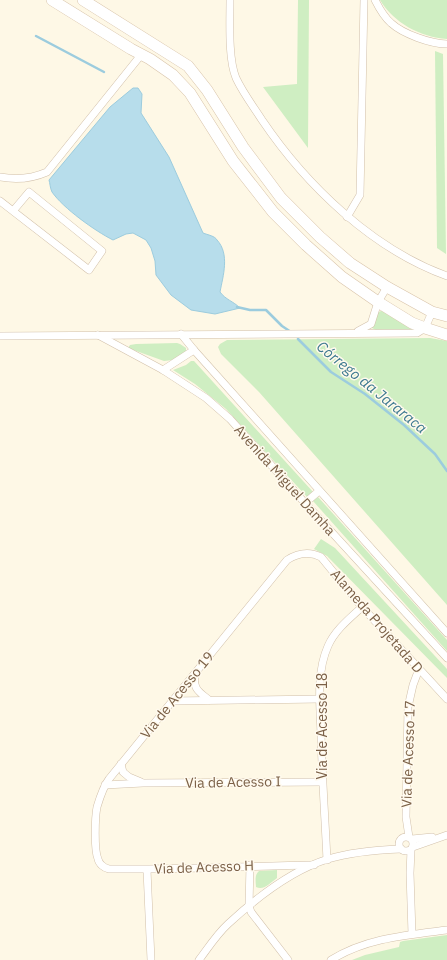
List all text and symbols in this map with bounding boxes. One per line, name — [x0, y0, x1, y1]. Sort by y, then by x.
water label: Córrego da Jararaca — [313, 337, 431, 437]
street label: Avenida Miguel Damha — [230, 421, 340, 540]
street label: Alameda Projetada D — [327, 565, 427, 677]
street label: Via de Acesso 19 — [136, 648, 218, 742]
street label: Via de Acesso 18 — [313, 672, 331, 780]
street label: Via de Acesso 17 — [397, 700, 419, 808]
street label: Via de Acesso I — [185, 772, 281, 792]
street label: Via de Acesso H — [154, 856, 254, 878]

